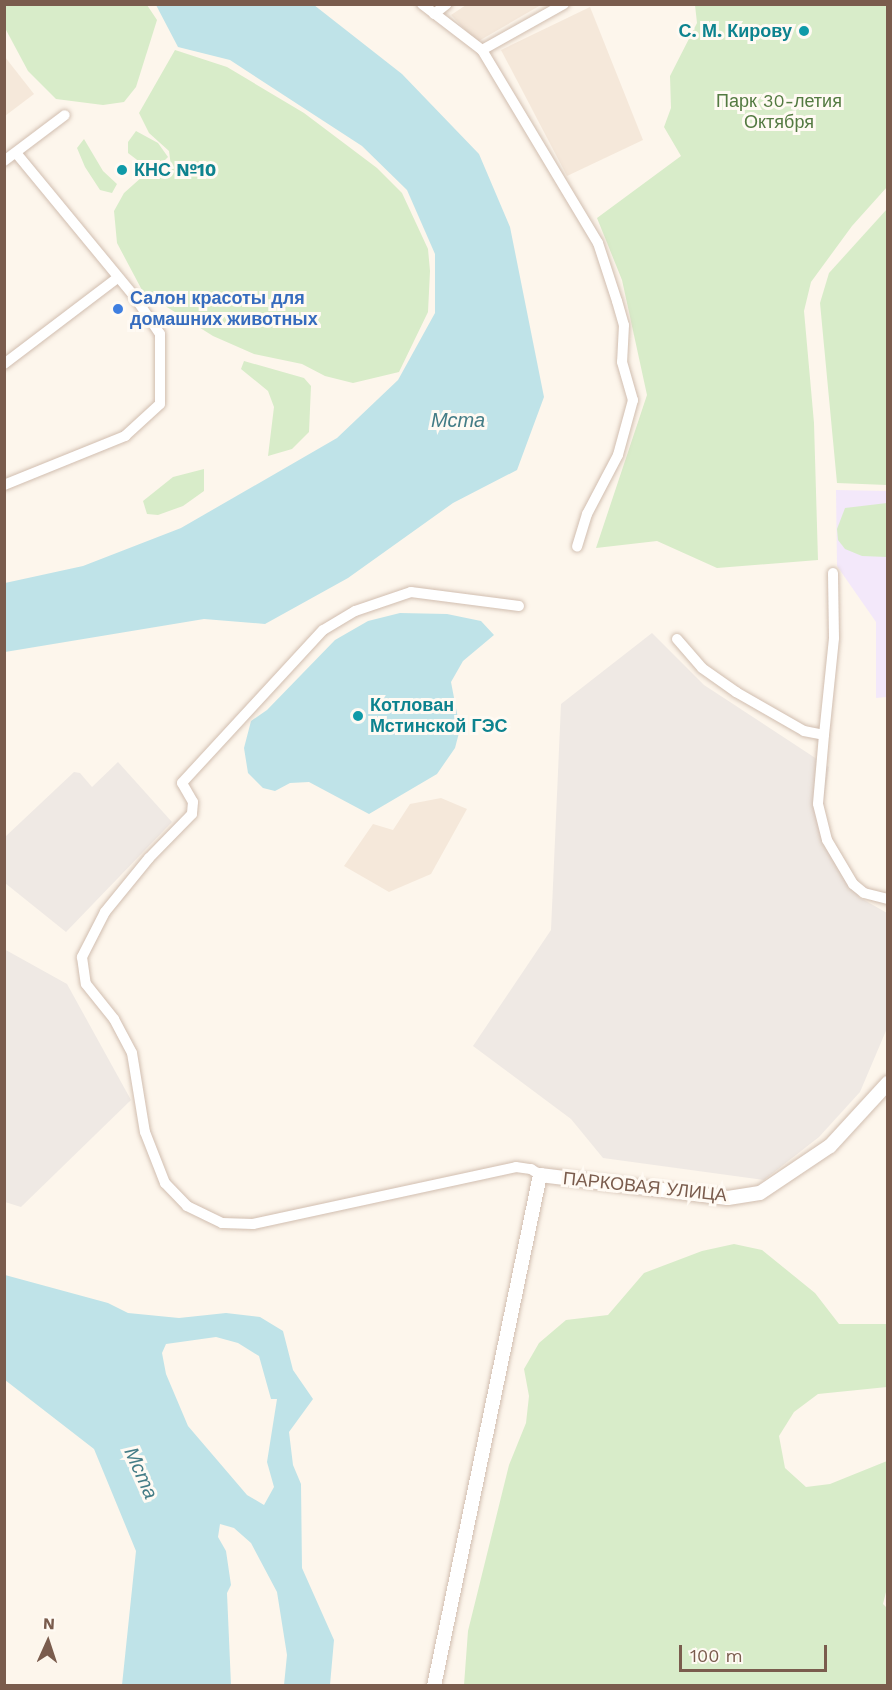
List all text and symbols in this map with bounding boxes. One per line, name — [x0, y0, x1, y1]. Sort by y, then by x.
place label: С. М. Кирову — [679, 20, 792, 42]
marker: С. М. Кирову — [797, 24, 811, 38]
park label: Парк 30-летия Октября — [716, 91, 842, 134]
place label: КНС №10 — [134, 159, 216, 181]
marker: КНС №10 — [115, 163, 129, 177]
place label: Салон красоты для домашних животных — [130, 288, 318, 330]
marker: Салон красоты для домашних животных — [111, 302, 125, 316]
water label: Мста — [431, 408, 485, 432]
place label: Котлован Мстинской ГЭС — [370, 695, 508, 738]
marker: Котлован Мстинской ГЭС — [351, 709, 365, 723]
street label: ПАРКОВАЯ УЛИЦА — [562, 1168, 728, 1206]
water label: Мста — [119, 1443, 163, 1503]
north arrow — [18, 1612, 78, 1672]
text: N — [43, 1614, 55, 1633]
scale bar — [682, 1633, 830, 1671]
text: 100 m — [690, 1645, 743, 1666]

